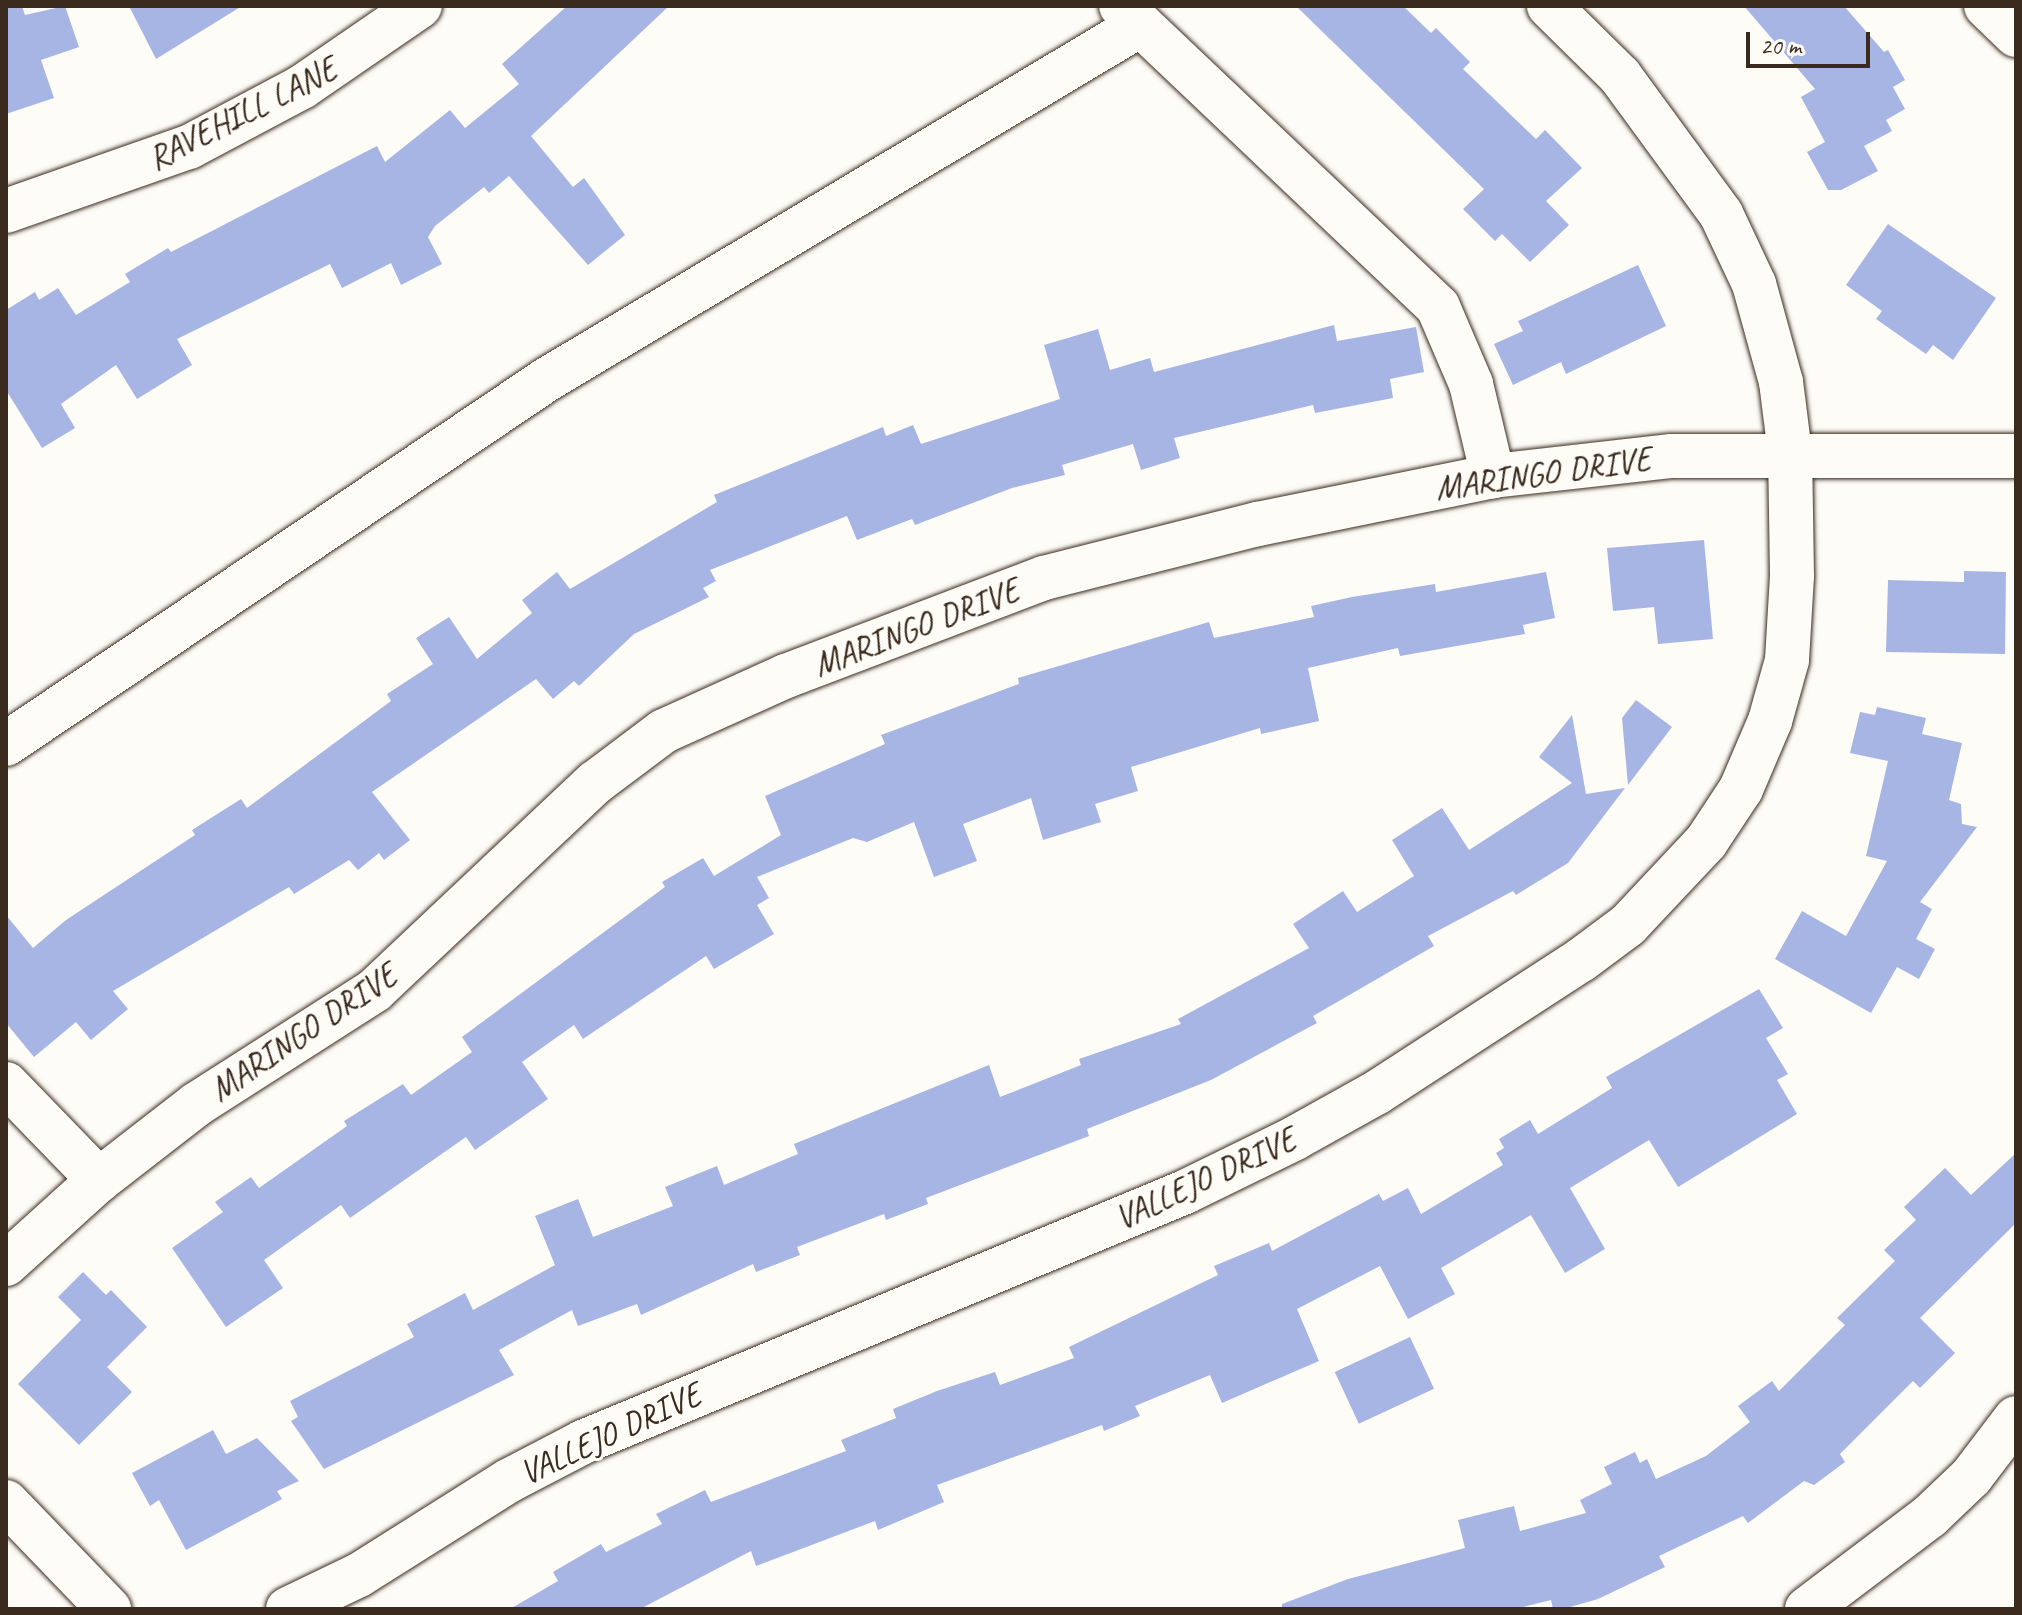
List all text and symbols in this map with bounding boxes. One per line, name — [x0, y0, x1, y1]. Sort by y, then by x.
scale bar — [1750, 16, 1874, 66]
text: 20 m — [1760, 31, 1801, 61]
street label: RAVEHILL LANE — [141, 48, 343, 178]
street label: MARINGO DRIVE — [1433, 438, 1653, 508]
street label: MARINGO DRIVE — [807, 569, 1025, 685]
street label: MARINGO DRIVE — [201, 954, 405, 1110]
street label: VALLEJO DRIVE — [1108, 1118, 1302, 1238]
street label: VALLEJO DRIVE — [513, 1373, 707, 1493]

